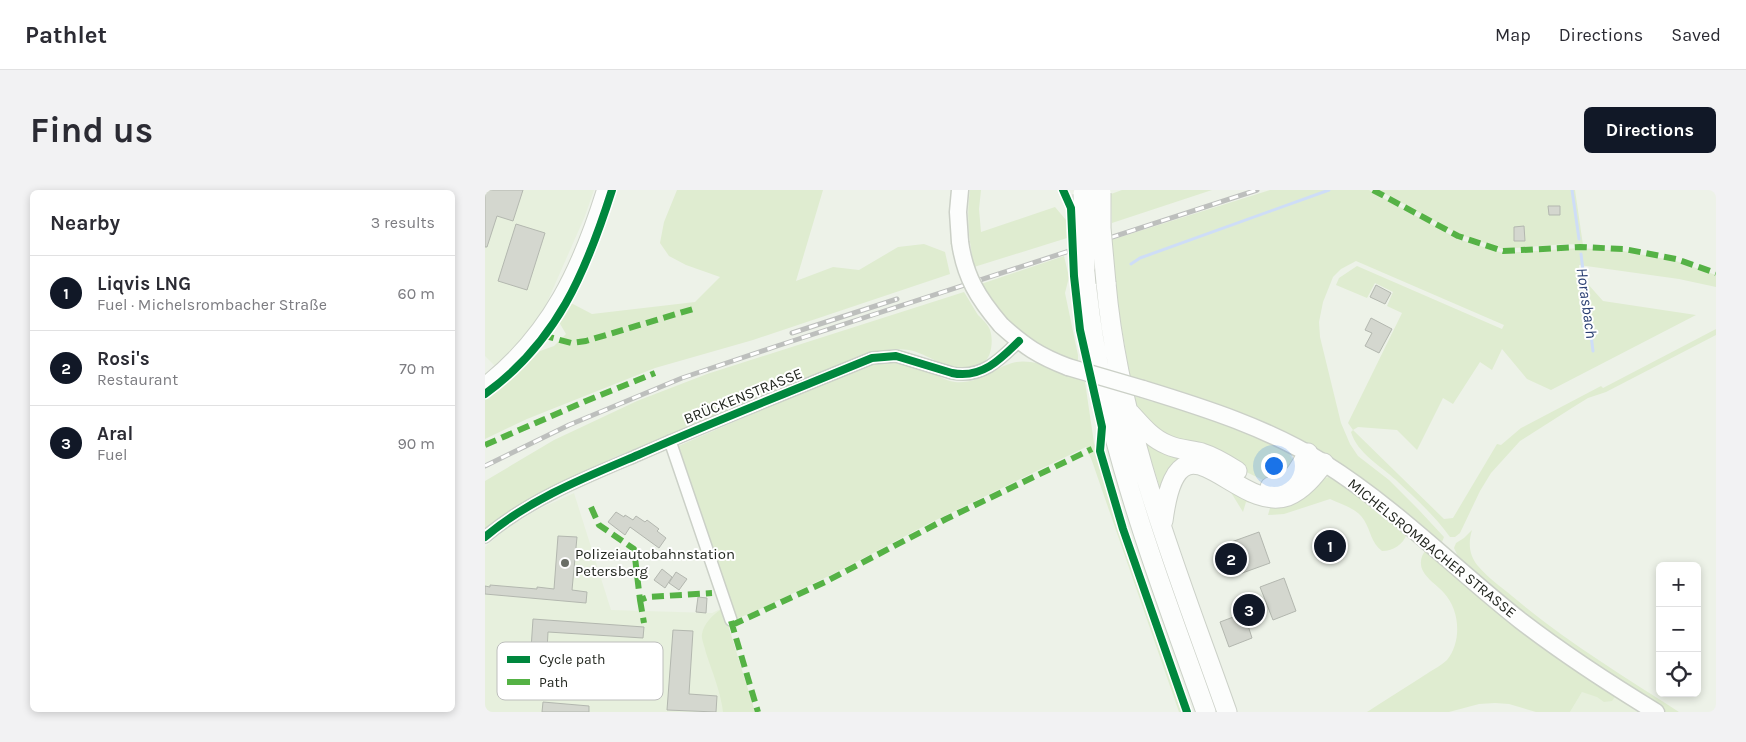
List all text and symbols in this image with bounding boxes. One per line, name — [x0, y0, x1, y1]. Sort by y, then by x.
text: Pathlet — [25, 21, 107, 49]
text: Map — [1495, 24, 1531, 46]
text: Directions — [1559, 24, 1643, 46]
text: Saved — [1671, 24, 1721, 46]
button: Directions — [1584, 107, 1716, 153]
text: Find us — [30, 110, 153, 151]
text: Nearby — [50, 211, 120, 235]
text: 3 results — [371, 213, 435, 232]
water label: Horasbach — [1573, 266, 1601, 340]
text: Liqvis LNG — [97, 273, 191, 295]
text: 1 — [63, 284, 69, 303]
text: 60 m — [398, 284, 435, 303]
text: Fuel · Michelsrombacher Straße — [97, 295, 327, 314]
text: Rosi's — [97, 348, 150, 370]
text: 2 — [61, 359, 71, 378]
text: 70 m — [399, 359, 435, 378]
street label: BRÜCKENSTRASSE — [681, 364, 805, 428]
text: Restaurant — [97, 370, 178, 389]
text: Aral — [97, 423, 133, 445]
text: 3 — [61, 434, 71, 453]
text: 90 m — [397, 434, 435, 453]
text: Fuel — [97, 445, 127, 464]
your location — [1261, 453, 1287, 479]
street label: MICHELSROMBACHER STRASSE — [1344, 474, 1520, 622]
pin: 1 — [1314, 527, 1346, 565]
pin: 2 — [1215, 540, 1247, 578]
place label: Polizeiautobahnstation Petersberg — [575, 545, 735, 580]
marker: Polizeiautobahnstation Petersberg — [559, 557, 571, 569]
map controls — [1656, 562, 1701, 697]
button: + — [1656, 562, 1701, 607]
pin: 3 — [1233, 591, 1265, 629]
button: − — [1656, 607, 1701, 652]
legend — [497, 642, 663, 700]
text: Cycle path — [539, 651, 605, 668]
button: locate — [1656, 652, 1701, 697]
text: Path — [539, 674, 568, 691]

